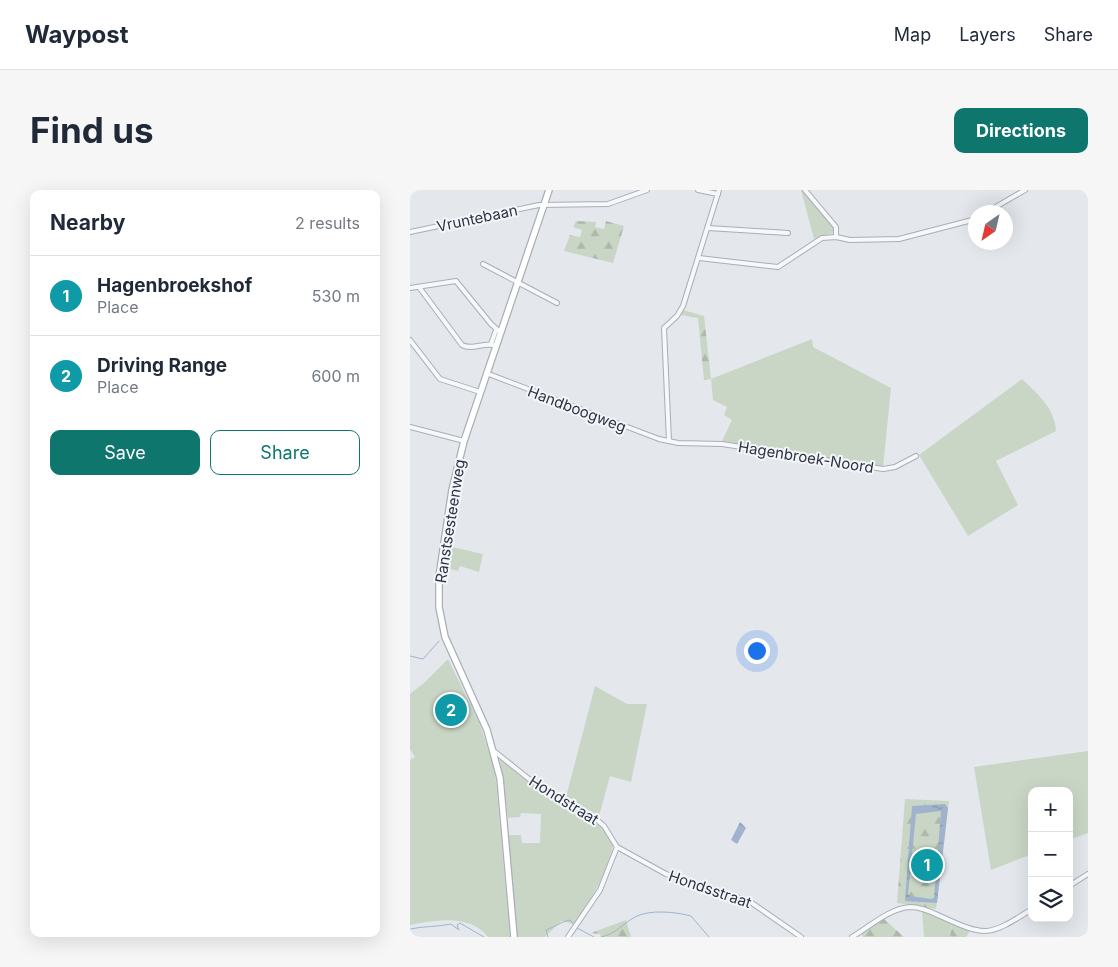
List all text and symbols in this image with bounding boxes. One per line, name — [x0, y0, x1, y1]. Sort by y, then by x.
text: Waypost — [25, 20, 129, 49]
text: Map — [894, 24, 931, 45]
text: Layers — [959, 24, 1016, 45]
text: Share — [1044, 24, 1093, 45]
button: Directions — [954, 108, 1088, 153]
text: Find us — [30, 109, 154, 151]
street label: Vruntebaan — [435, 200, 519, 236]
north arrow — [968, 205, 1013, 250]
text: Nearby — [50, 210, 125, 235]
text: 2 results — [295, 213, 360, 233]
text: Hagenbroekshof — [97, 274, 252, 297]
text: 1 — [63, 286, 69, 306]
text: 530 m — [312, 286, 360, 306]
text: Place — [97, 297, 139, 317]
text: Driving Range — [97, 354, 227, 377]
text: 2 — [61, 366, 71, 386]
text: 600 m — [311, 366, 360, 386]
text: Place — [97, 377, 139, 397]
street label: Handboogweg — [525, 382, 629, 436]
button: Save — [50, 430, 200, 475]
button: Share — [210, 430, 360, 475]
street label: Hagenbroek-Noord — [737, 437, 875, 477]
street label: Ranstsesteenweg — [431, 458, 469, 584]
your location — [744, 638, 770, 664]
pin: 2 — [435, 691, 467, 729]
street label: Hondstraat — [526, 771, 602, 829]
map controls — [1028, 787, 1073, 922]
button: + — [1028, 787, 1073, 832]
button: − — [1028, 832, 1073, 877]
pin: 1 — [911, 846, 943, 884]
street label: Hondsstraat — [666, 866, 754, 912]
button: layers — [1028, 877, 1073, 922]

